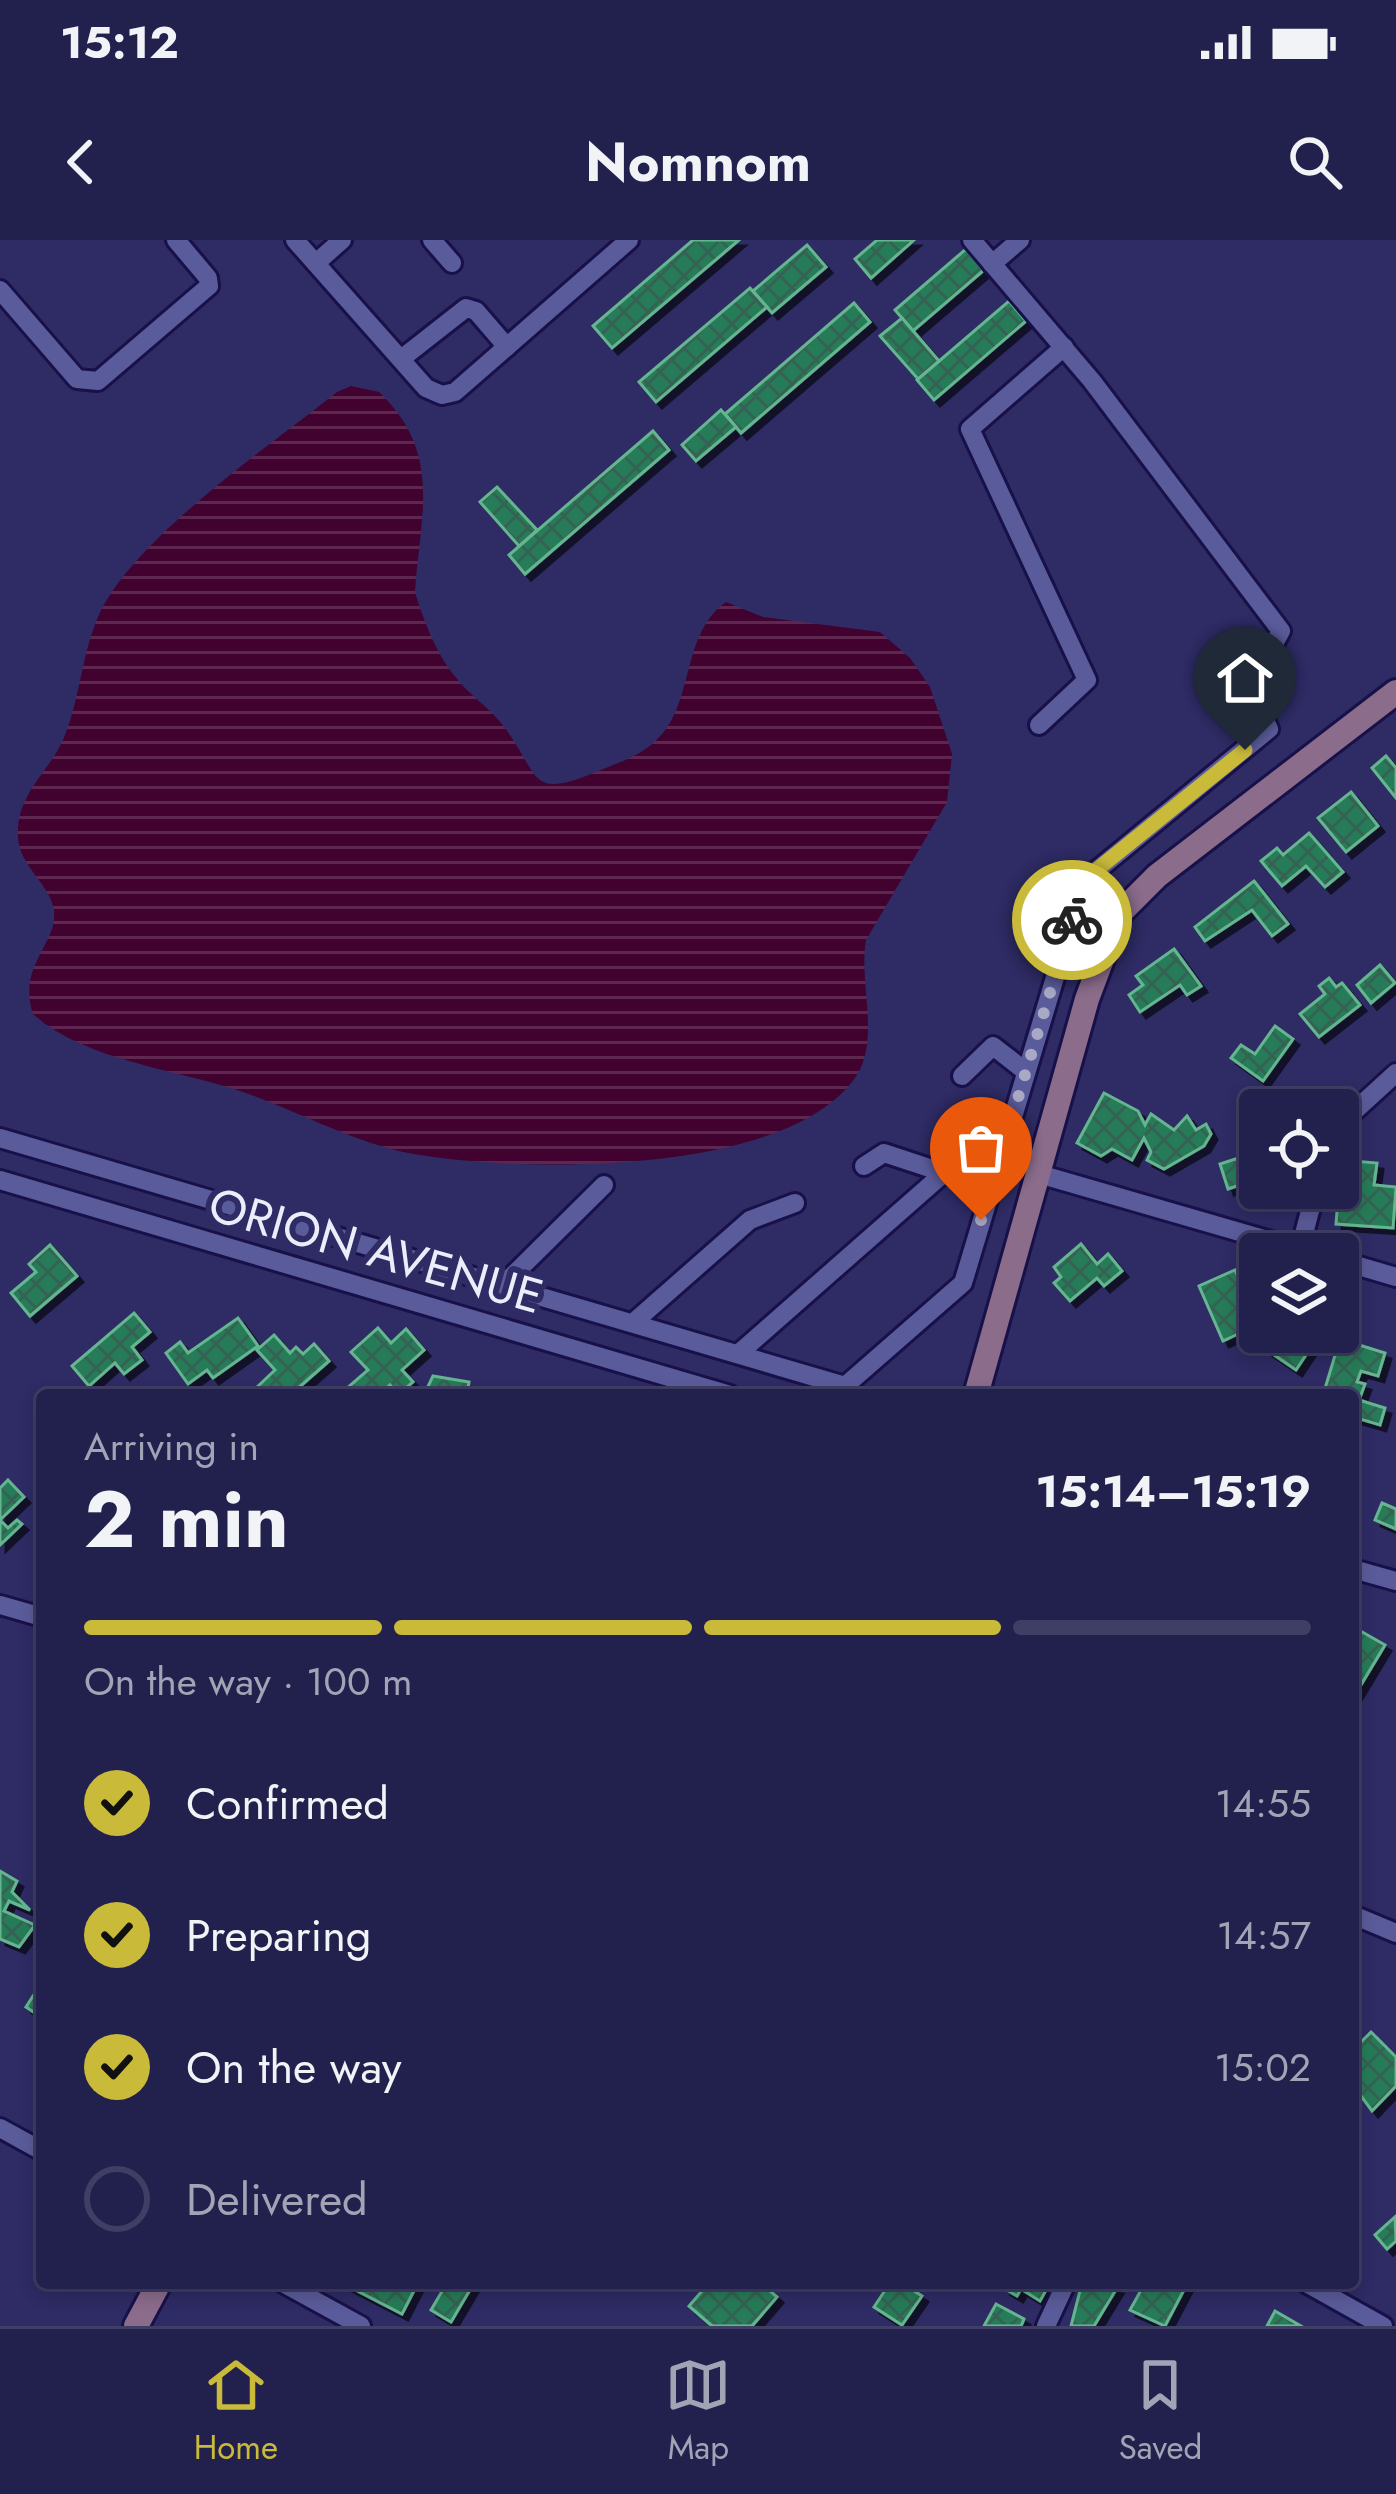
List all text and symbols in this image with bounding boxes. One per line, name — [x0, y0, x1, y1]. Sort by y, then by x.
text: 15:12 — [60, 10, 179, 75]
text: Nomnom — [585, 123, 811, 201]
icon: back — [48, 129, 114, 195]
icon: search — [1282, 129, 1348, 195]
pin — [1194, 627, 1296, 750]
icon: home — [1212, 645, 1278, 711]
courier — [1012, 860, 1132, 980]
icon: bike — [1039, 887, 1105, 953]
map controls — [1239, 1089, 1359, 1353]
button: locate — [1239, 1089, 1359, 1209]
pin — [930, 1097, 1032, 1220]
icon: bag — [948, 1115, 1014, 1181]
street label: ORION AVENUE — [201, 1170, 551, 1331]
button: layers — [1239, 1233, 1359, 1353]
text: Arriving in — [84, 1418, 259, 1475]
text: 15:14–15:19 — [1036, 1459, 1311, 1524]
text: 2 min — [84, 1464, 289, 1576]
text: On the way · 100 m — [84, 1653, 412, 1710]
icon: check — [84, 1770, 150, 1836]
text: Confirmed — [186, 1771, 389, 1836]
text: 14:55 — [1215, 1775, 1311, 1832]
icon: check — [84, 1902, 150, 1968]
text: Preparing — [186, 1903, 371, 1968]
text: 14:57 — [1217, 1907, 1311, 1964]
icon: check — [84, 2034, 150, 2100]
text: On the way — [186, 2035, 402, 2100]
text: 15:02 — [1214, 2039, 1311, 2096]
text: Delivered — [186, 2167, 368, 2232]
tab: Home — [194, 2352, 278, 2471]
tab: Map — [665, 2352, 731, 2471]
tab: Saved — [1119, 2352, 1202, 2471]

